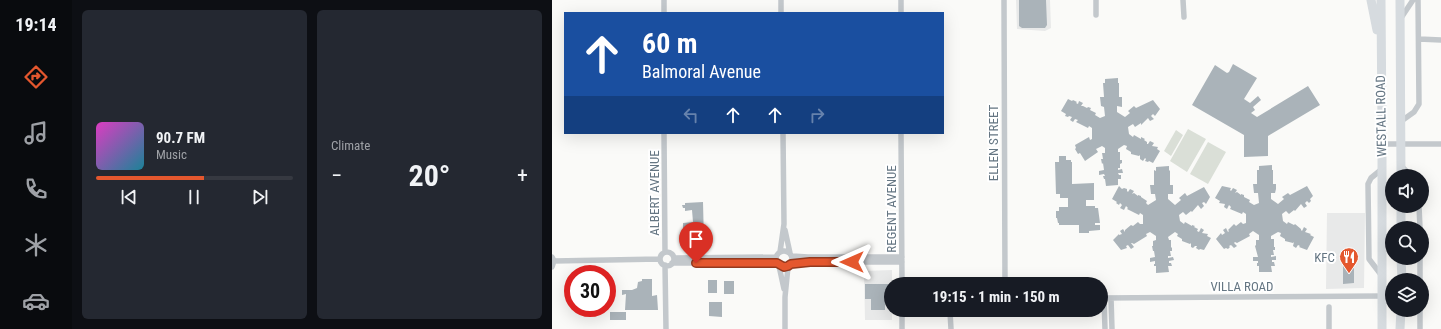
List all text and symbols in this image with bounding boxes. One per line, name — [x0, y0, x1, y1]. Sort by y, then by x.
text: 19:14 — [15, 14, 57, 35]
text: 60 m — [642, 27, 698, 60]
icon: ahead — [576, 28, 628, 80]
text: Balmoral Avenue — [642, 61, 761, 82]
icon: directions — [22, 63, 50, 91]
street label: WESTALL ROAD — [1373, 75, 1389, 157]
icon: left — [680, 104, 702, 126]
icon: ahead — [722, 104, 744, 126]
icon: ahead — [764, 104, 786, 126]
icon: right — [806, 104, 828, 126]
street label: ELLEN STREET — [986, 104, 1001, 181]
icon: music — [22, 119, 50, 147]
text: 90.7 FM — [156, 129, 205, 147]
text: Climate — [331, 138, 370, 153]
text: Music — [156, 147, 187, 162]
street label: ALBERT AVENUE — [647, 150, 662, 236]
text: 20° — [409, 158, 451, 193]
text: − — [331, 163, 342, 188]
text: + — [517, 163, 528, 188]
street label: REGENT AVENUE — [884, 165, 899, 253]
map controls — [1385, 169, 1429, 317]
button: sound — [1385, 169, 1429, 213]
icon: phone — [22, 175, 50, 203]
icon: previous — [118, 186, 140, 208]
icon: pause — [183, 186, 205, 208]
icon: next — [249, 186, 271, 208]
button: search — [1385, 221, 1429, 265]
pin — [679, 222, 713, 263]
icon: arrive — [685, 228, 707, 250]
icon: climate — [22, 231, 50, 259]
position arrow — [831, 241, 873, 283]
restaurant icon: KFC — [1338, 246, 1360, 274]
place label: KFC — [1314, 250, 1335, 265]
speed limit sign: 30 — [564, 265, 616, 317]
button: layers — [1385, 273, 1429, 317]
street label: VILLA ROAD — [1210, 279, 1274, 294]
icon: car — [22, 287, 50, 315]
text: 19:15 · 1 min · 150 m — [932, 288, 1060, 306]

